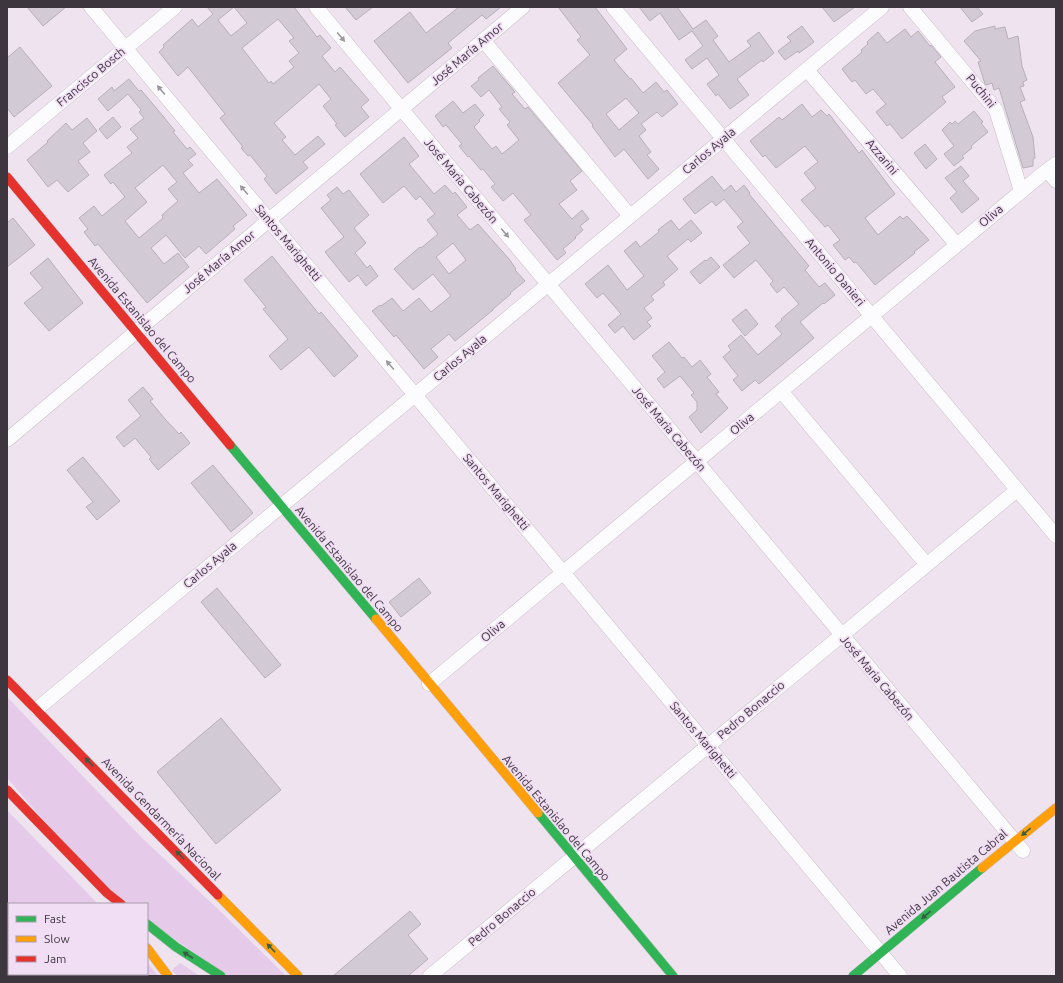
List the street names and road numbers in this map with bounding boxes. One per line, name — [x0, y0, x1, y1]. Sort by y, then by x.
street label: José María Amor — [428, 19, 506, 88]
street label: Francisco Bosch — [54, 44, 127, 109]
street label: Puchini — [964, 71, 999, 110]
street label: Carlos Ayala — [680, 125, 738, 177]
street label: José Maria Cabezón — [422, 136, 501, 226]
street label: Azzarini — [864, 136, 901, 177]
street label: Santos Marighetti — [253, 202, 324, 284]
street label: Oliva — [976, 202, 1005, 229]
street label: José María Amor — [180, 227, 258, 296]
street label: Antonio Danieri — [803, 235, 868, 308]
street label: Avenida Estanislao del Campo — [86, 254, 199, 385]
street label: Carlos Ayala — [431, 332, 489, 384]
street label: José Maria Cabezón — [630, 384, 709, 474]
street label: Oliva — [727, 410, 756, 437]
street label: Santos Marighetti — [461, 451, 532, 533]
street label: Avenida Estanislao del Campo — [293, 503, 406, 634]
street label: Carlos Ayala — [181, 539, 239, 591]
street label: Oliva — [478, 617, 507, 644]
street label: José Maria Cabezón — [838, 633, 917, 723]
street label: Pedro Bonaccio — [714, 678, 787, 741]
street label: Santos Marighetti — [668, 699, 739, 781]
street label: Avenida Estanislao del Campo — [500, 752, 613, 883]
street label: Avenida Gendarmería Nacional — [99, 755, 223, 882]
street label: Avenida Juan Bautista Cabral — [882, 827, 1010, 937]
street label: Pedro Bonaccio — [465, 885, 538, 948]

